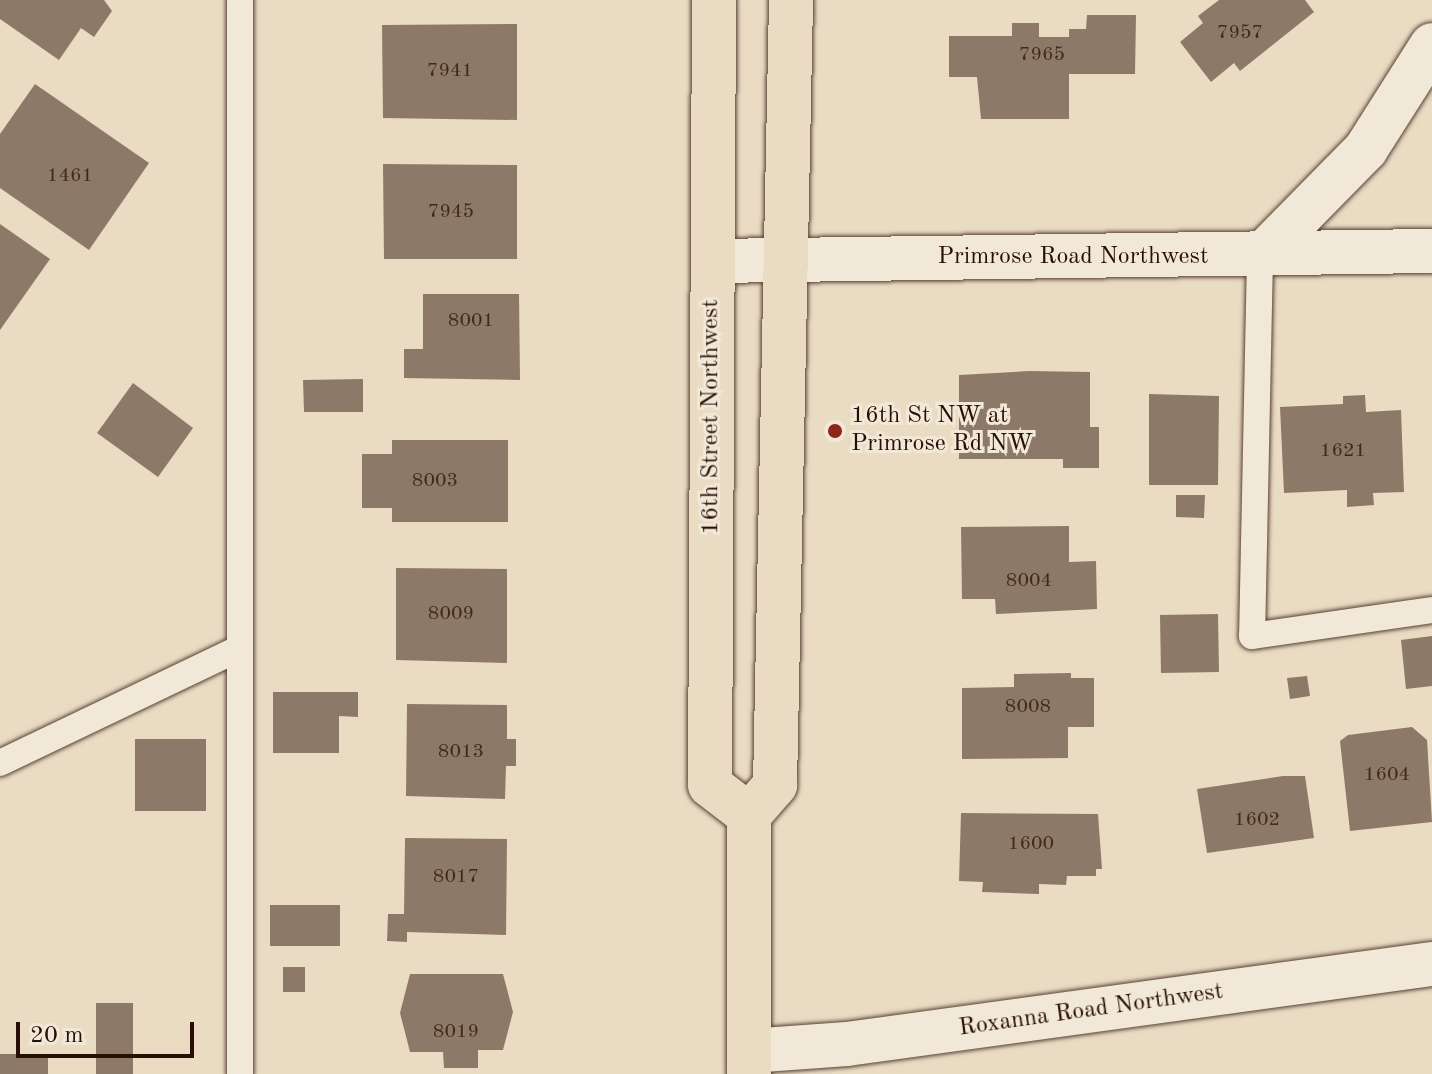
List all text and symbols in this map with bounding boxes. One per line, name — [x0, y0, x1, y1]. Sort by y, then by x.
house number: 7957 — [1217, 21, 1263, 45]
house number: 7965 — [1019, 43, 1065, 67]
house number: 7941 — [427, 59, 473, 83]
house number: 1461 — [47, 164, 93, 188]
house number: 7945 — [428, 200, 474, 224]
street label: Primrose Road Northwest — [938, 244, 1208, 272]
street label: 16th Street Northwest — [698, 299, 726, 535]
house number: 8001 — [448, 309, 494, 333]
place label: 16th St NW at Primrose Rd NW — [851, 403, 1033, 459]
marker: 16th St NW at Primrose Rd NW — [826, 422, 844, 440]
house number: 1621 — [1320, 439, 1366, 463]
house number: 8003 — [412, 469, 458, 493]
house number: 8004 — [1006, 569, 1052, 593]
house number: 8009 — [428, 602, 474, 626]
house number: 8008 — [1005, 695, 1051, 719]
house number: 8013 — [438, 740, 484, 764]
house number: 1604 — [1364, 763, 1410, 787]
house number: 1602 — [1234, 808, 1280, 832]
house number: 1600 — [1008, 832, 1054, 856]
house number: 8017 — [433, 865, 479, 889]
street label: Roxanna Road Northwest — [957, 978, 1225, 1044]
scale bar — [20, 1006, 198, 1056]
house number: 8019 — [433, 1020, 479, 1044]
text: 20 m — [30, 1024, 84, 1048]

